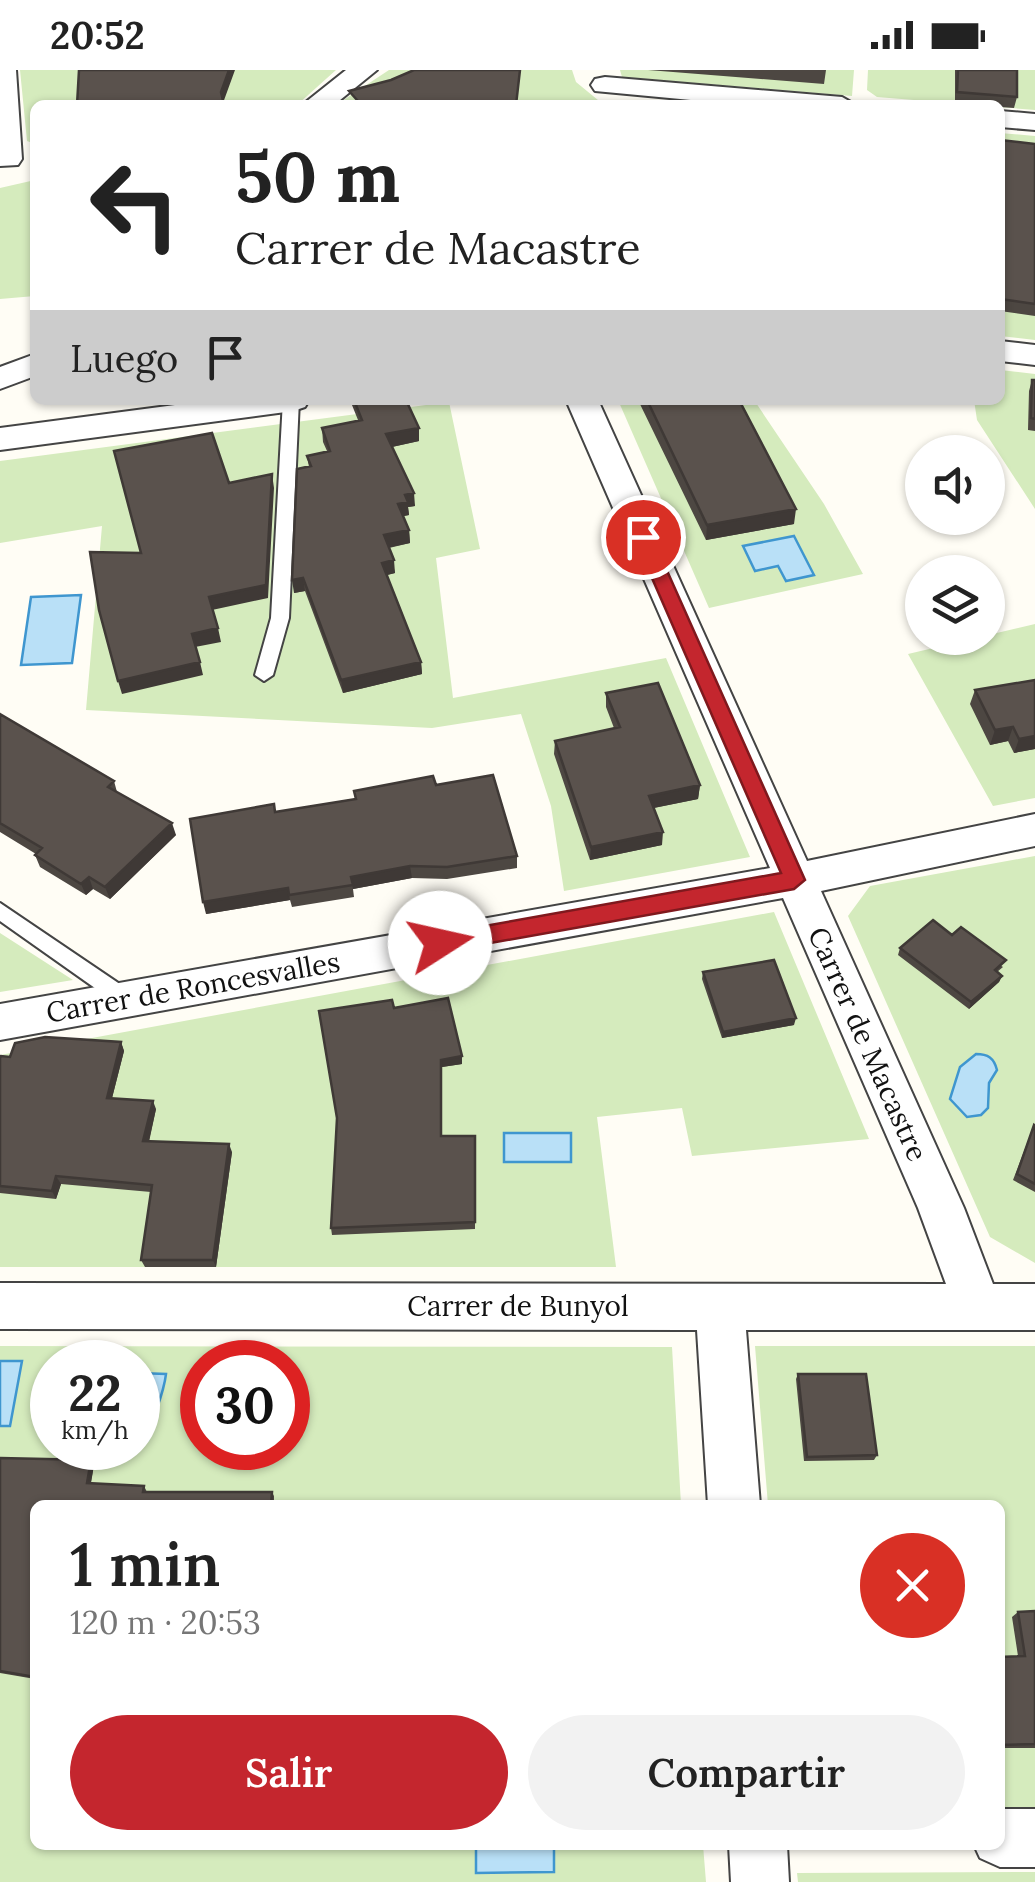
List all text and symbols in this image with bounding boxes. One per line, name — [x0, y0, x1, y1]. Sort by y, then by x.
text: 20:52 — [50, 11, 145, 59]
text: 50 m — [235, 132, 400, 221]
icon: left — [70, 140, 200, 270]
text: Carrer de Macastre — [235, 219, 641, 276]
icon: arrive — [198, 330, 253, 385]
text: Luego — [70, 334, 178, 382]
map controls — [905, 435, 1005, 655]
button: sound — [905, 435, 1005, 535]
pin — [601, 495, 686, 580]
icon: arrive — [616, 510, 671, 565]
button: layers — [905, 555, 1005, 655]
position arrow — [388, 891, 492, 995]
street label: Carrer de Macastre — [800, 921, 936, 1167]
street label: Carrer de Roncesvalles — [43, 943, 343, 1031]
street label: Carrer de Bunyol — [407, 1288, 629, 1324]
speed limit sign: 30 — [180, 1340, 310, 1470]
text: 22 — [68, 1361, 122, 1425]
text: km/h — [61, 1414, 129, 1446]
text: 1 min — [70, 1526, 220, 1602]
button: close — [860, 1533, 965, 1638]
text: 120 m · 20:53 — [70, 1602, 261, 1643]
button: Salir — [70, 1715, 508, 1830]
button: Compartir — [528, 1715, 965, 1830]

